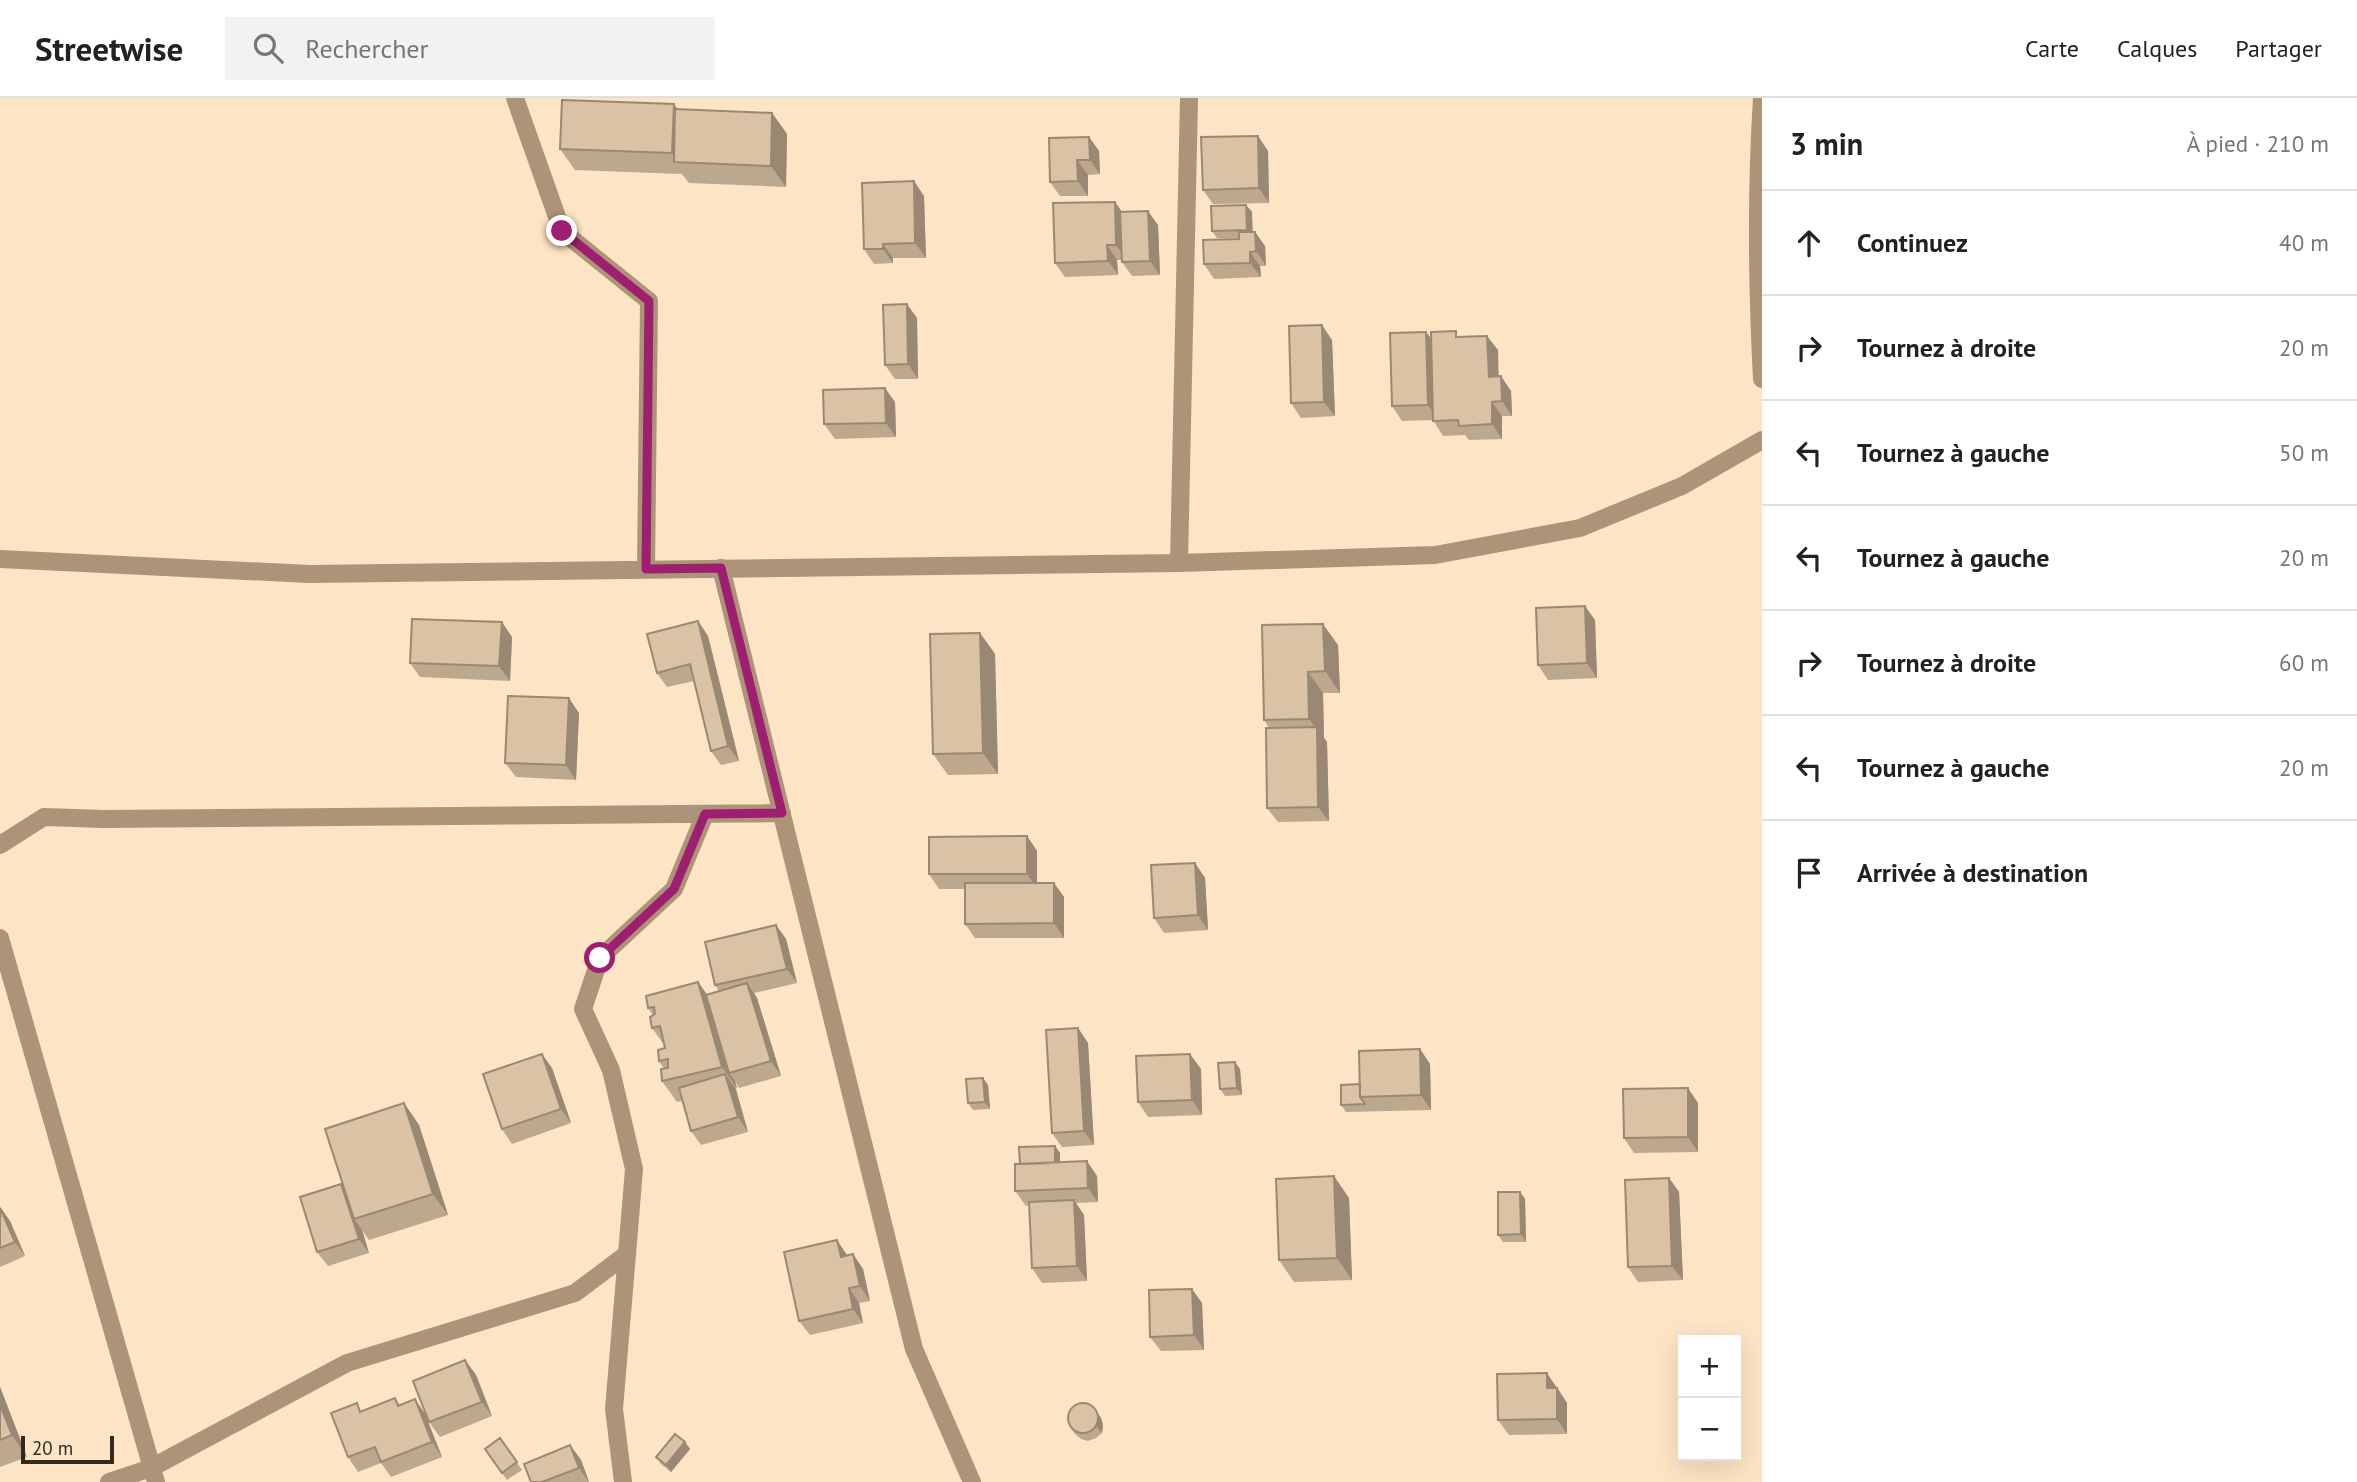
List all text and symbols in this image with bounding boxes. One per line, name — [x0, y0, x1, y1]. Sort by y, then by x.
search box — [225, 17, 715, 80]
text: Streetwise — [35, 27, 183, 70]
icon: search — [249, 29, 287, 67]
text: Rechercher — [305, 32, 428, 65]
text: Carte — [2025, 33, 2079, 64]
text: Calques — [2117, 33, 2197, 64]
text: Partager — [2235, 33, 2322, 64]
text: 3 min — [1790, 124, 1863, 163]
text: À pied · 210 m — [2187, 129, 2329, 158]
route end — [546, 215, 577, 246]
icon: ahead — [1790, 224, 1828, 262]
text: Continuez — [1857, 226, 1968, 259]
text: 40 m — [2279, 228, 2329, 257]
icon: right — [1790, 329, 1828, 367]
text: Tournez à droite — [1857, 331, 2036, 364]
text: 20 m — [2279, 333, 2329, 362]
icon: left — [1790, 434, 1828, 472]
text: Tournez à gauche — [1857, 436, 2049, 469]
text: 50 m — [2279, 438, 2329, 467]
icon: left — [1790, 539, 1828, 577]
text: Tournez à gauche — [1857, 541, 2049, 574]
text: 20 m — [2279, 543, 2329, 572]
icon: right — [1790, 644, 1828, 682]
text: Tournez à droite — [1857, 646, 2036, 679]
text: 60 m — [2279, 648, 2329, 677]
icon: left — [1790, 749, 1828, 787]
text: Tournez à gauche — [1857, 751, 2049, 784]
text: 20 m — [2279, 753, 2329, 782]
icon: arrive — [1790, 854, 1828, 892]
text: Arrivée à destination — [1857, 856, 2088, 889]
route start — [584, 942, 615, 973]
map controls — [1678, 1335, 1741, 1461]
button: + — [1678, 1335, 1741, 1398]
button: − — [1678, 1398, 1741, 1461]
scale bar — [21, 1433, 114, 1465]
text: 20 m — [32, 1436, 73, 1460]

